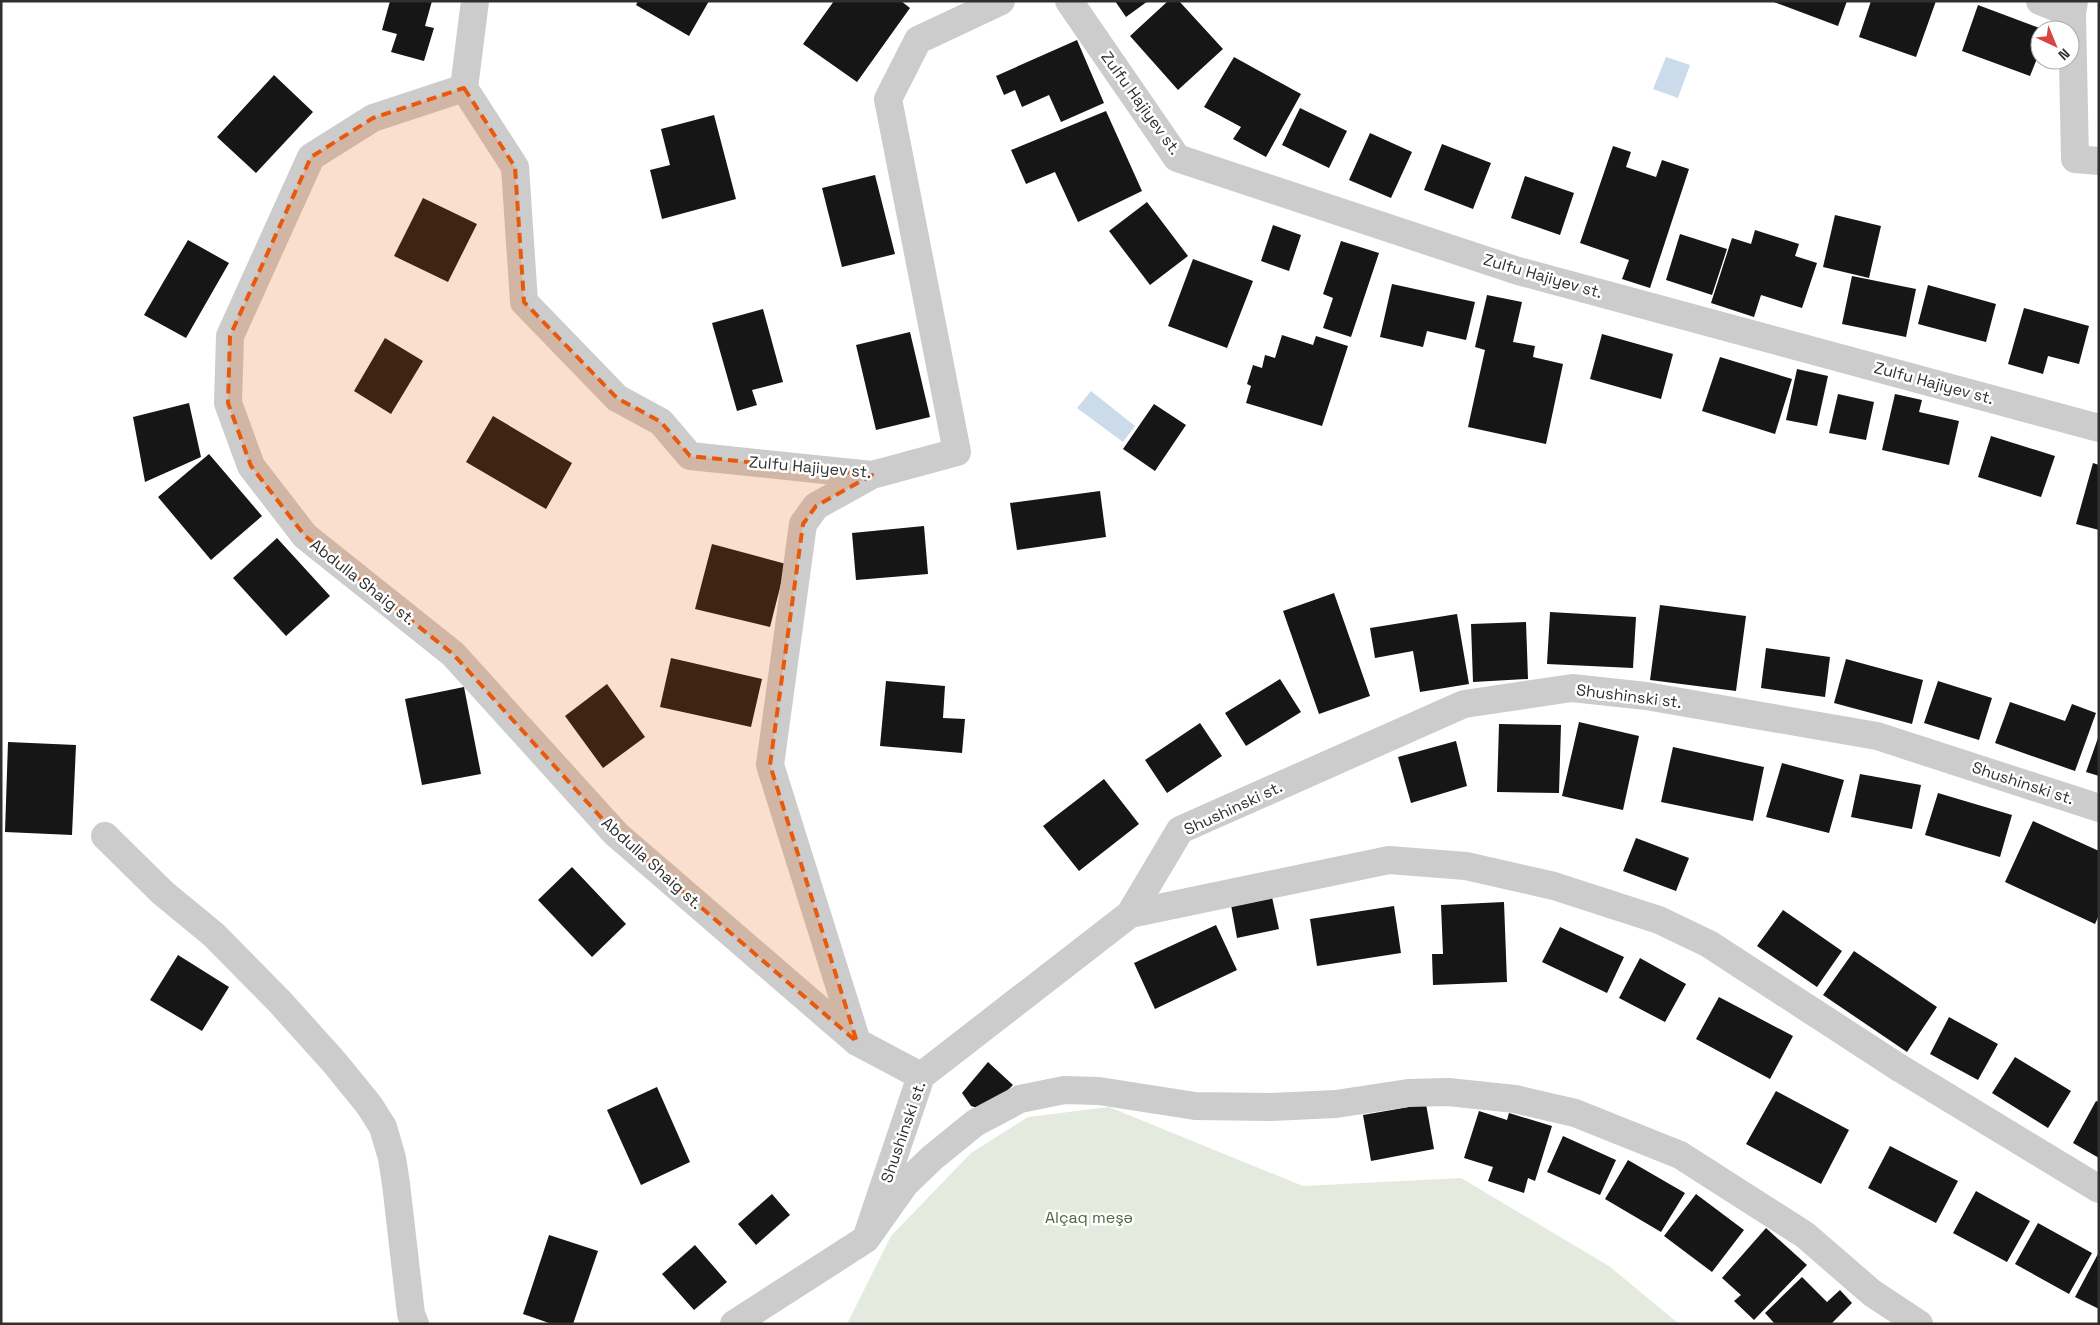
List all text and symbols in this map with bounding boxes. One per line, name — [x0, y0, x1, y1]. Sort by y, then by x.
north arrow — [2030, 20, 2080, 70]
text: N — [2054, 45, 2074, 64]
street label: Zulfu Hajiyev st. — [1096, 47, 1186, 159]
street label: Zulfu Hajiyev st. — [1481, 249, 1605, 303]
street label: Zulfu Hajiyev st. — [1872, 357, 1996, 409]
street label: Zulfu Hajiyev st. — [748, 451, 872, 483]
street label: Abdulla Shaig st. — [306, 534, 420, 630]
street label: Shushinski st. — [1575, 679, 1683, 713]
street label: Shushinski st. — [1969, 757, 2077, 809]
street label: Shushinski st. — [1181, 776, 1285, 840]
street label: Abdulla Shaig st. — [597, 812, 707, 914]
street label: Shushinski st. — [876, 1078, 930, 1186]
park label: Alçaq meşə — [1045, 1207, 1133, 1228]

